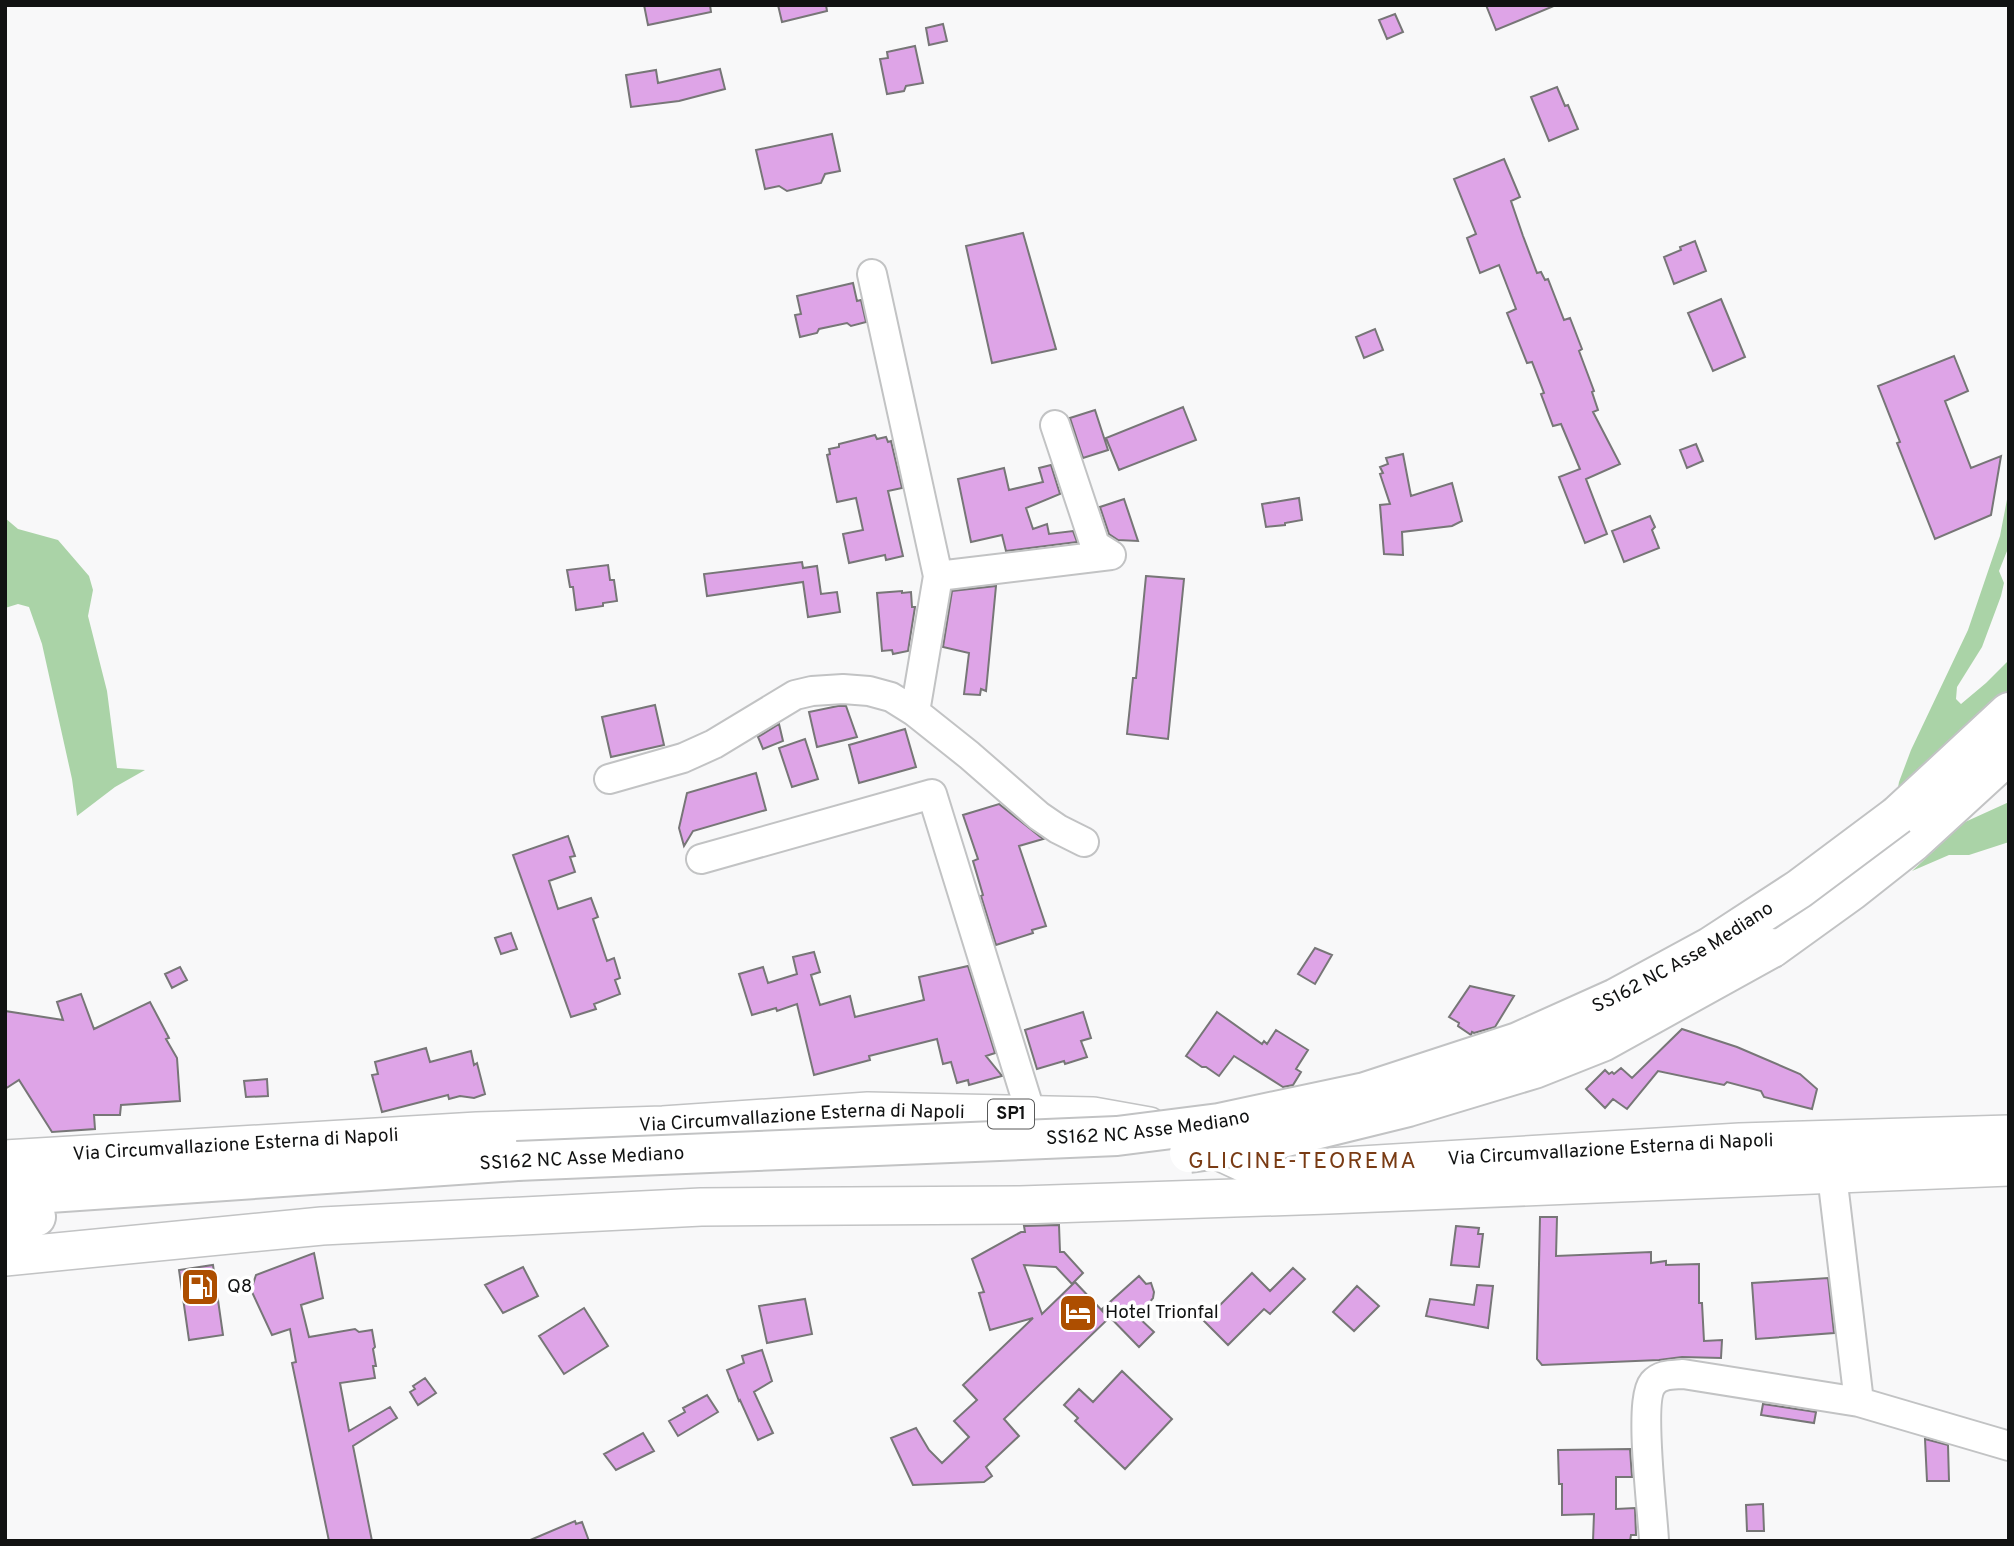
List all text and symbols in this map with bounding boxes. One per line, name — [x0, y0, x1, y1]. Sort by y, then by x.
street label: SS162 NC Asse Mediano — [1589, 897, 1778, 1019]
street label: Via Circumvallazione Esterna di Napoli — [639, 1099, 965, 1138]
road number: SP1 — [988, 1100, 1034, 1128]
street label: SS162 NC Asse Mediano — [1045, 1105, 1252, 1151]
street label: Via Circumvallazione Esterna di Napoli — [72, 1124, 399, 1167]
street label: Via Circumvallazione Esterna di Napoli — [1447, 1129, 1774, 1172]
street label: SS162 NC Asse Mediano — [479, 1142, 685, 1176]
district label: GLICINE-TEOREMA — [1188, 1148, 1418, 1177]
fuel station icon: Q8 — [179, 1266, 221, 1308]
place label: Q8 — [227, 1275, 252, 1299]
hotel icon: Hotel Trionfal — [1057, 1292, 1099, 1334]
place label: Hotel Trionfal — [1105, 1301, 1219, 1325]

